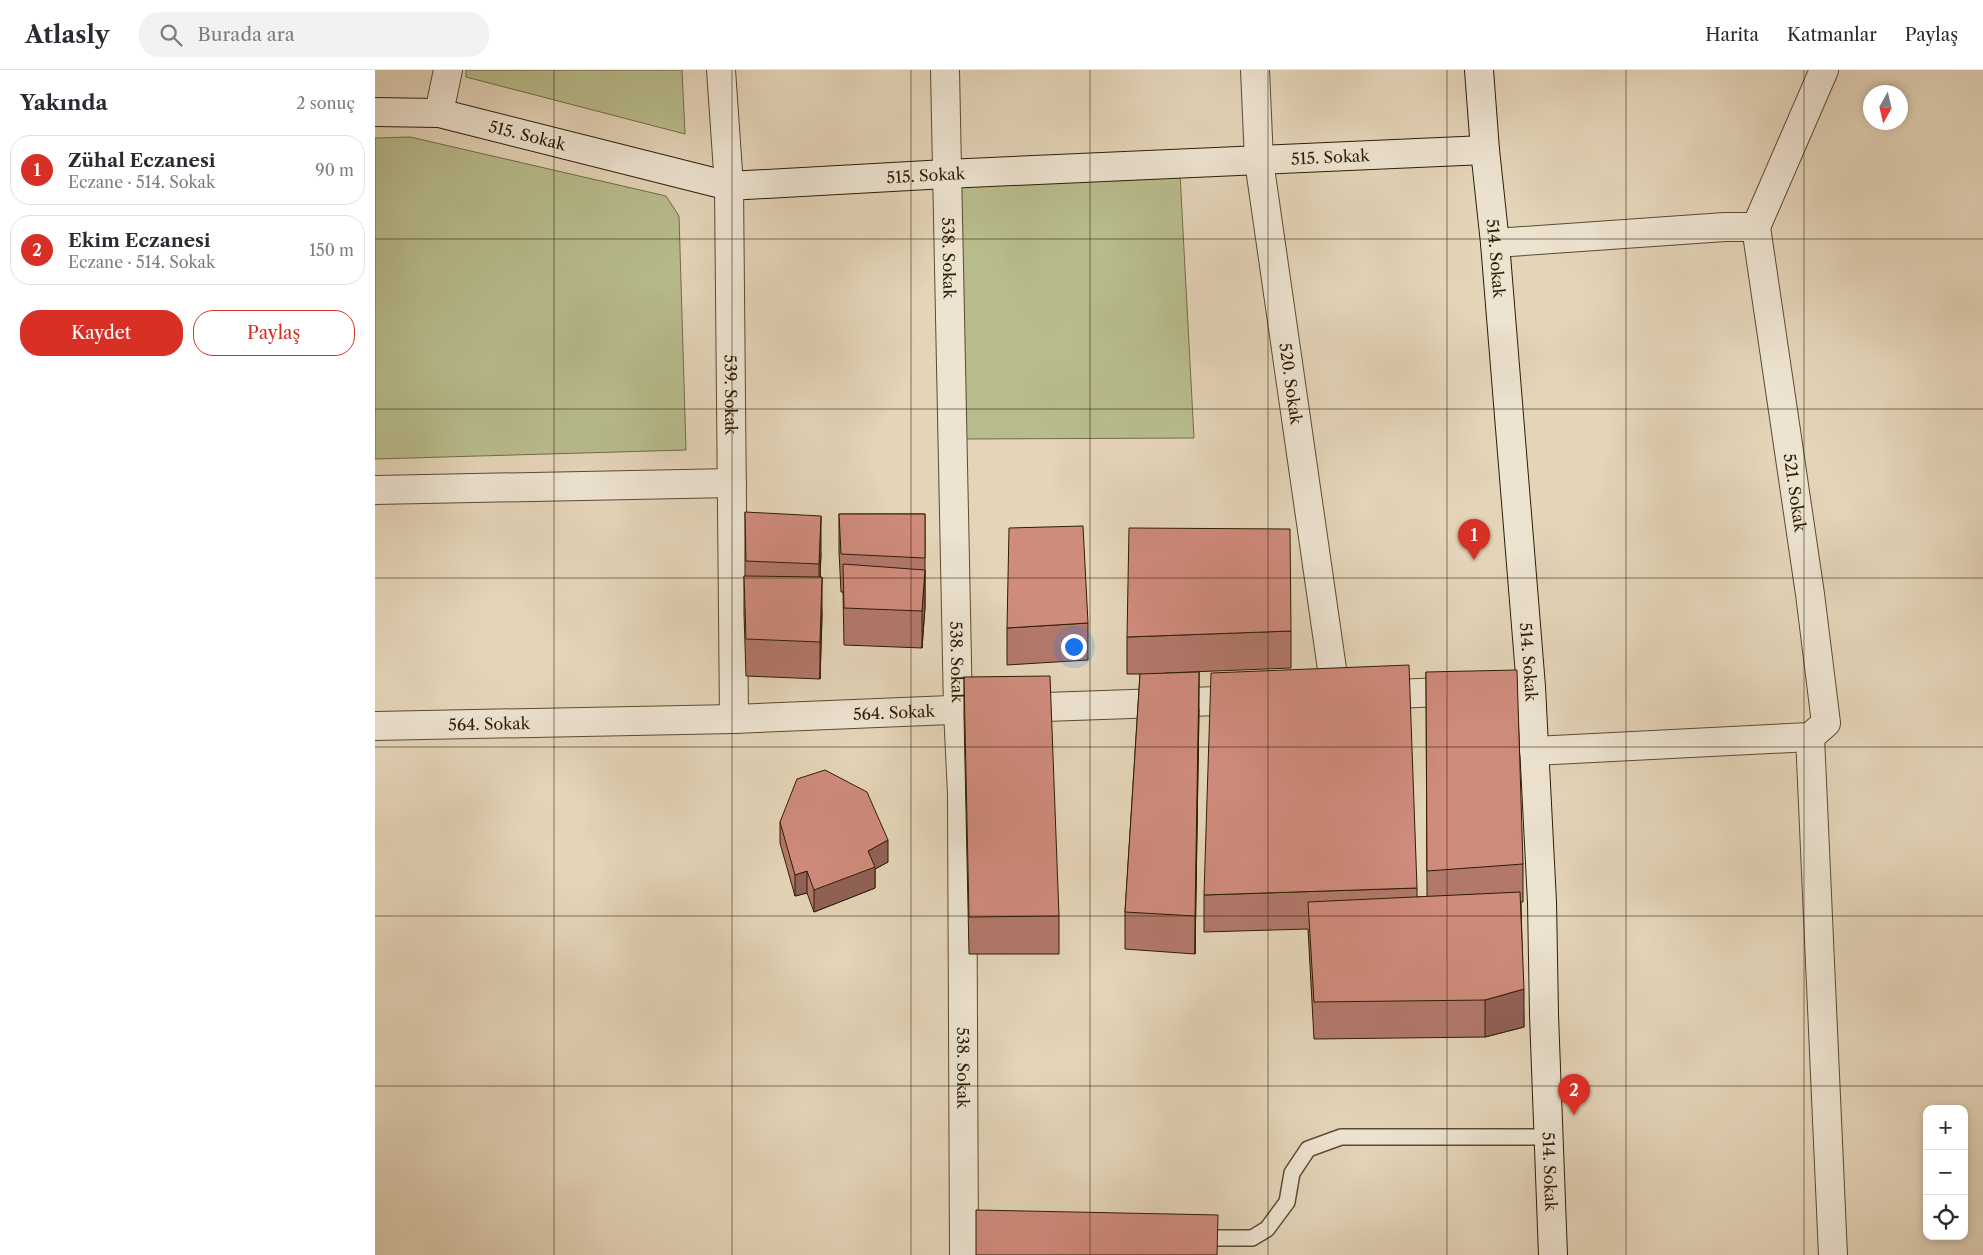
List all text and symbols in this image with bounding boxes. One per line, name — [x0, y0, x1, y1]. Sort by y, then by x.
search box — [139, 12, 489, 57]
text: Atlasly — [25, 20, 109, 49]
icon: search — [157, 21, 185, 49]
text: Burada ara — [197, 23, 295, 46]
text: Harita — [1705, 24, 1759, 46]
text: Katmanlar — [1787, 24, 1877, 46]
text: Paylaş — [1905, 24, 1958, 46]
north arrow — [1863, 85, 1908, 130]
text: Yakında — [20, 90, 108, 115]
text: 2 sonuç — [296, 93, 355, 113]
street label: 515. Sokak — [487, 116, 569, 155]
street label: 515. Sokak — [1291, 145, 1371, 169]
text: Zühal Eczanesi — [68, 149, 216, 172]
text: 1 — [33, 160, 41, 180]
text: 90 m — [315, 160, 354, 180]
street label: 515. Sokak — [886, 163, 966, 187]
text: Eczane · 514. Sokak — [68, 172, 215, 192]
street label: 538. Sokak — [938, 217, 960, 300]
street label: 514. Sokak — [1482, 218, 1509, 299]
text: Ekim Eczanesi — [68, 229, 211, 252]
text: 2 — [32, 240, 42, 260]
text: 150 m — [309, 240, 354, 260]
text: Eczane · 514. Sokak — [68, 252, 215, 272]
button: Kaydet — [20, 310, 183, 356]
button: Paylaş — [193, 310, 355, 356]
street label: 520. Sokak — [1275, 341, 1307, 426]
street label: 539. Sokak — [721, 354, 741, 436]
street label: 521. Sokak — [1779, 452, 1811, 534]
pin: 1 — [1458, 519, 1490, 560]
street label: 538. Sokak — [946, 621, 968, 704]
street label: 514. Sokak — [1516, 622, 1542, 703]
your location — [1061, 634, 1087, 660]
street label: 564. Sokak — [853, 701, 936, 724]
street label: 564. Sokak — [448, 713, 531, 735]
street label: 538. Sokak — [953, 1027, 973, 1109]
pin: 2 — [1558, 1074, 1590, 1115]
map controls — [1923, 1105, 1968, 1240]
button: + — [1923, 1105, 1968, 1150]
street label: 514. Sokak — [1538, 1131, 1561, 1212]
button: − — [1923, 1150, 1968, 1195]
button: locate — [1923, 1195, 1968, 1240]

